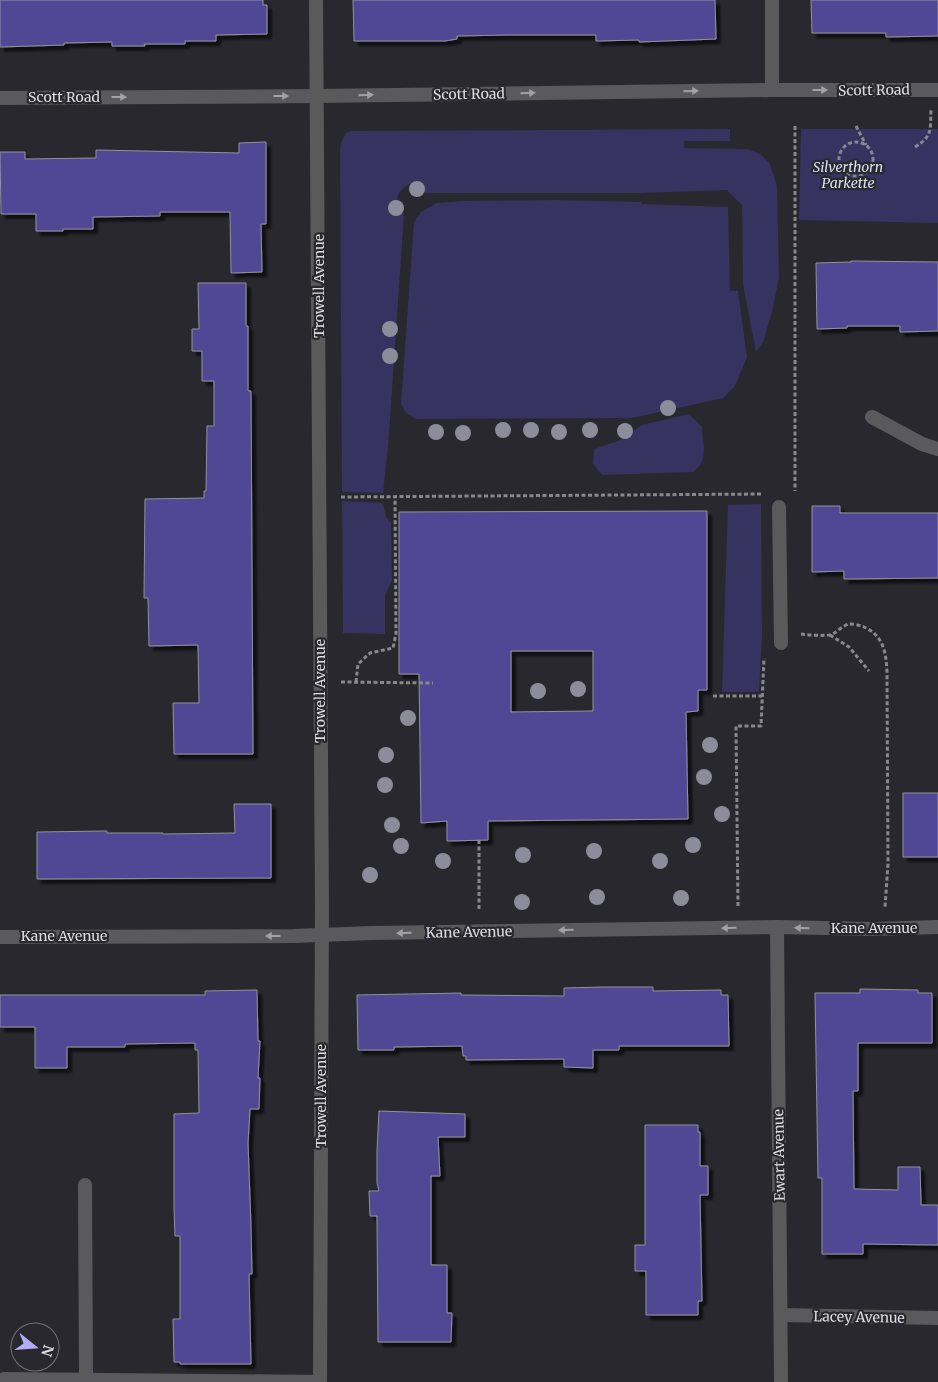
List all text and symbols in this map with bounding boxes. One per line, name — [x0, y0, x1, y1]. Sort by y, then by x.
street label: Scott Road — [838, 80, 911, 100]
street label: Scott Road — [433, 84, 506, 104]
one-way arrow — [813, 86, 829, 94]
one-way arrow — [683, 87, 699, 95]
street label: Scott Road — [28, 88, 101, 106]
one-way arrow — [520, 89, 536, 97]
one-way arrow — [358, 91, 374, 99]
one-way arrow — [273, 92, 289, 100]
one-way arrow — [111, 93, 127, 101]
park label: Silverthorn Parkette — [813, 158, 883, 192]
street label: Trowell Avenue — [310, 234, 328, 338]
street label: Trowell Avenue — [311, 639, 329, 743]
street label: Kane Avenue — [831, 919, 917, 937]
street label: Kane Avenue — [426, 922, 512, 942]
one-way arrow — [720, 924, 736, 932]
one-way arrow — [794, 924, 810, 932]
street label: Kane Avenue — [21, 927, 107, 945]
one-way arrow — [558, 927, 574, 935]
one-way arrow — [395, 929, 411, 937]
one-way arrow — [265, 932, 281, 940]
street label: Trowell Avenue — [312, 1044, 330, 1148]
street label: Ewart Avenue — [769, 1109, 789, 1201]
street label: Lacey Avenue — [813, 1307, 905, 1327]
north arrow — [10, 1322, 60, 1372]
text: N — [37, 1343, 58, 1359]

